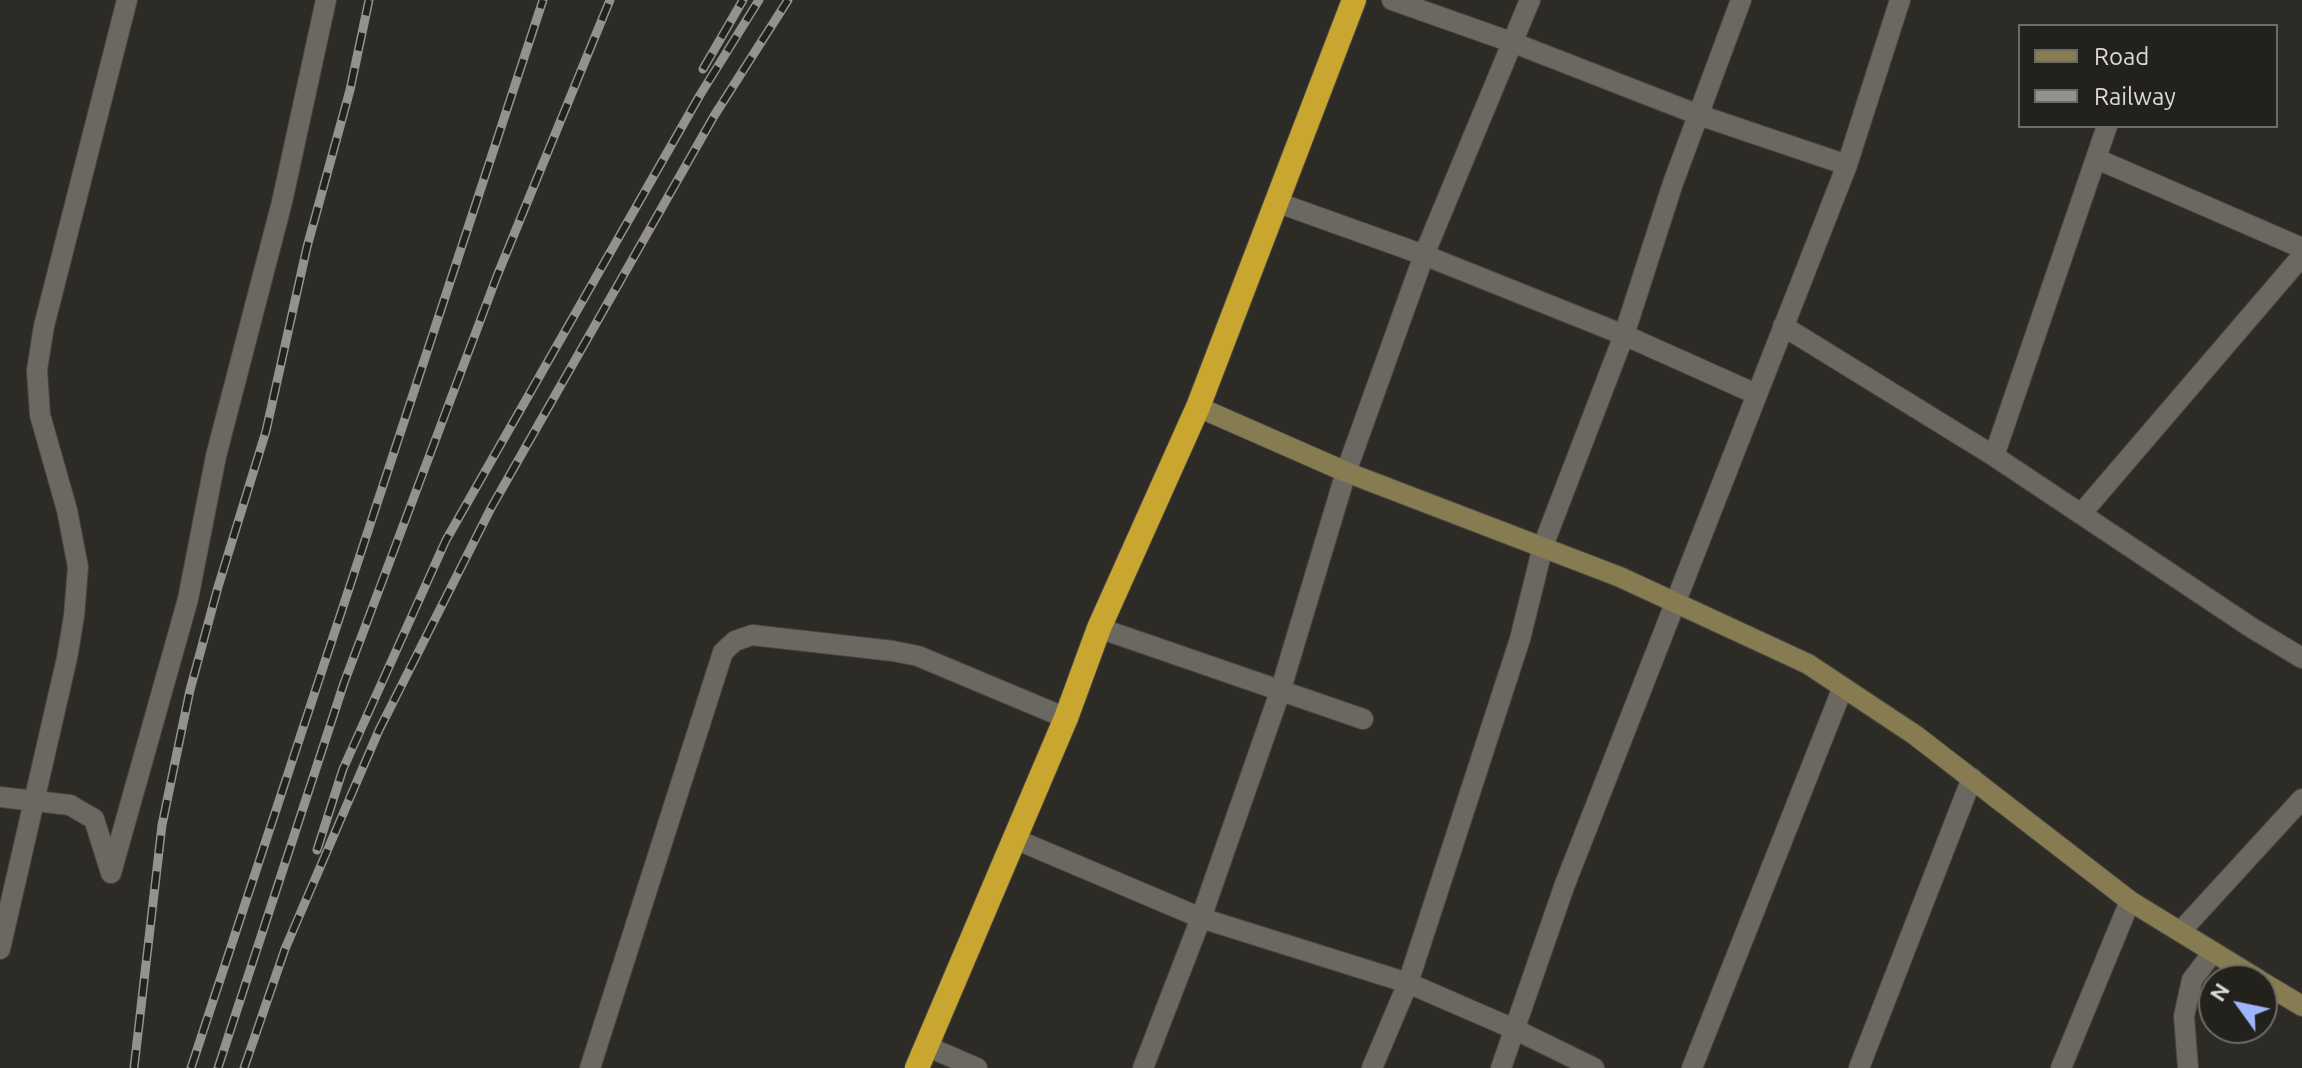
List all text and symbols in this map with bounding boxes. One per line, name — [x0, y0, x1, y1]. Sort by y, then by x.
legend — [2018, 24, 2278, 128]
text: Road — [2094, 43, 2149, 70]
text: Railway — [2094, 83, 2176, 110]
north arrow — [2198, 964, 2278, 1044]
text: N — [2204, 978, 2234, 1005]

